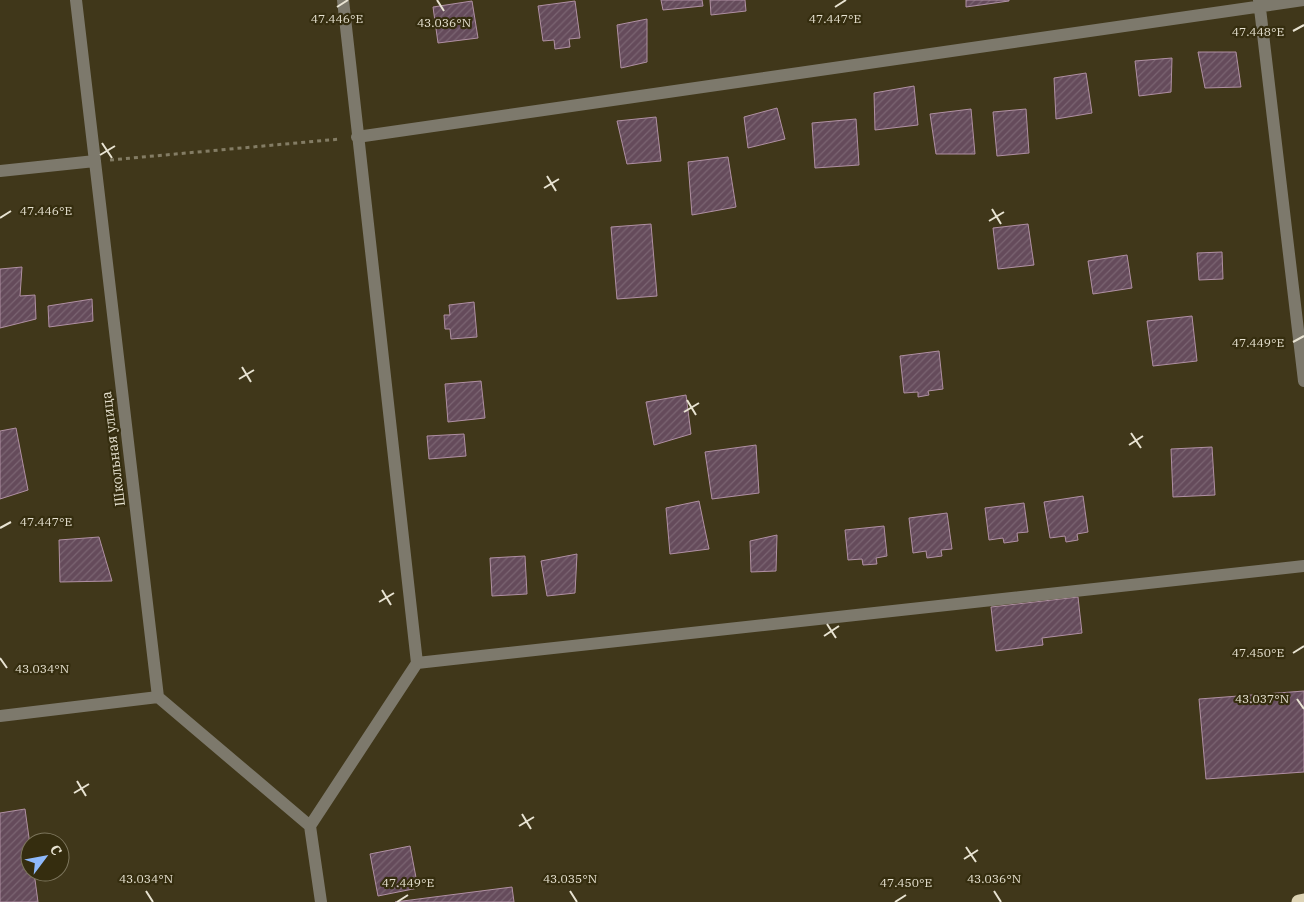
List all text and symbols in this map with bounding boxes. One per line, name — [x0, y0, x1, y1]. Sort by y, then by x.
text: 47.446°E — [311, 11, 363, 26]
text: 47.447°E — [809, 11, 861, 26]
text: 43.036°N — [417, 15, 471, 30]
text: 47.448°E — [1232, 24, 1284, 39]
text: 47.446°E — [20, 203, 72, 218]
text: 47.449°E — [1232, 335, 1284, 350]
street label: Школьная улица — [97, 390, 129, 508]
text: 47.447°E — [20, 514, 72, 529]
text: 47.450°E — [1232, 645, 1284, 660]
text: 43.034°N — [15, 661, 69, 676]
text: 43.037°N — [1235, 691, 1289, 706]
north arrow — [20, 832, 70, 882]
text: С — [46, 841, 66, 859]
text: 43.034°N — [119, 871, 173, 886]
text: 43.035°N — [543, 871, 597, 886]
text: 43.036°N — [967, 871, 1021, 886]
text: 47.449°E — [382, 875, 434, 890]
text: 47.450°E — [880, 875, 932, 890]

